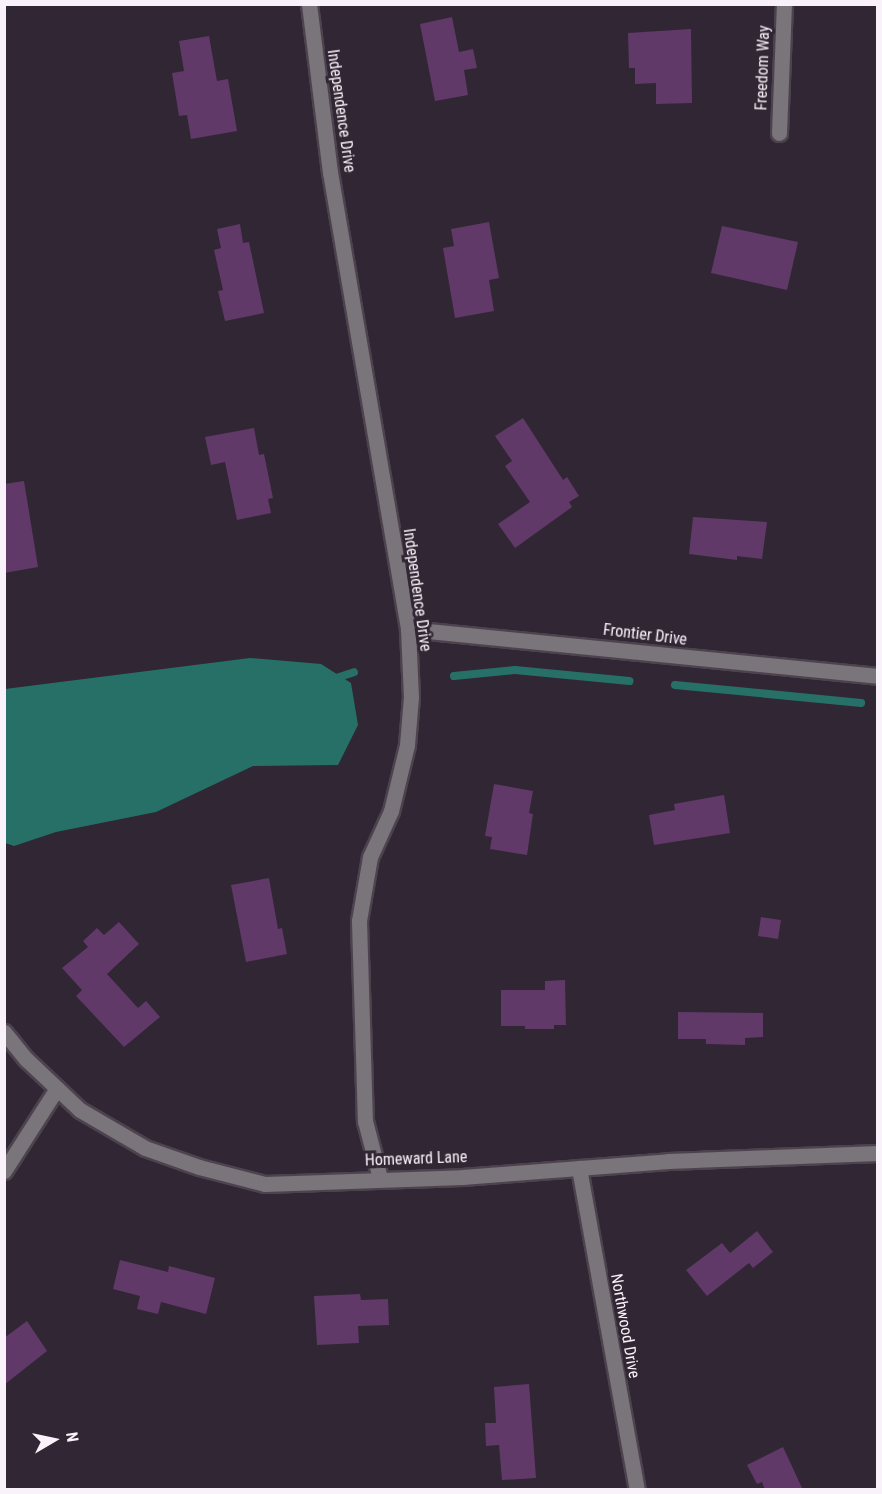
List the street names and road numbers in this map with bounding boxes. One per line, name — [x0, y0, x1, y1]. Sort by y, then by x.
street label: Freedom Way — [752, 25, 774, 111]
street label: Independence Drive — [323, 48, 359, 174]
street label: Independence Drive — [399, 527, 435, 653]
street label: Frontier Drive — [602, 620, 688, 650]
street label: Homeward Lane — [364, 1148, 468, 1170]
street label: Northwood Drive — [606, 1272, 644, 1380]

